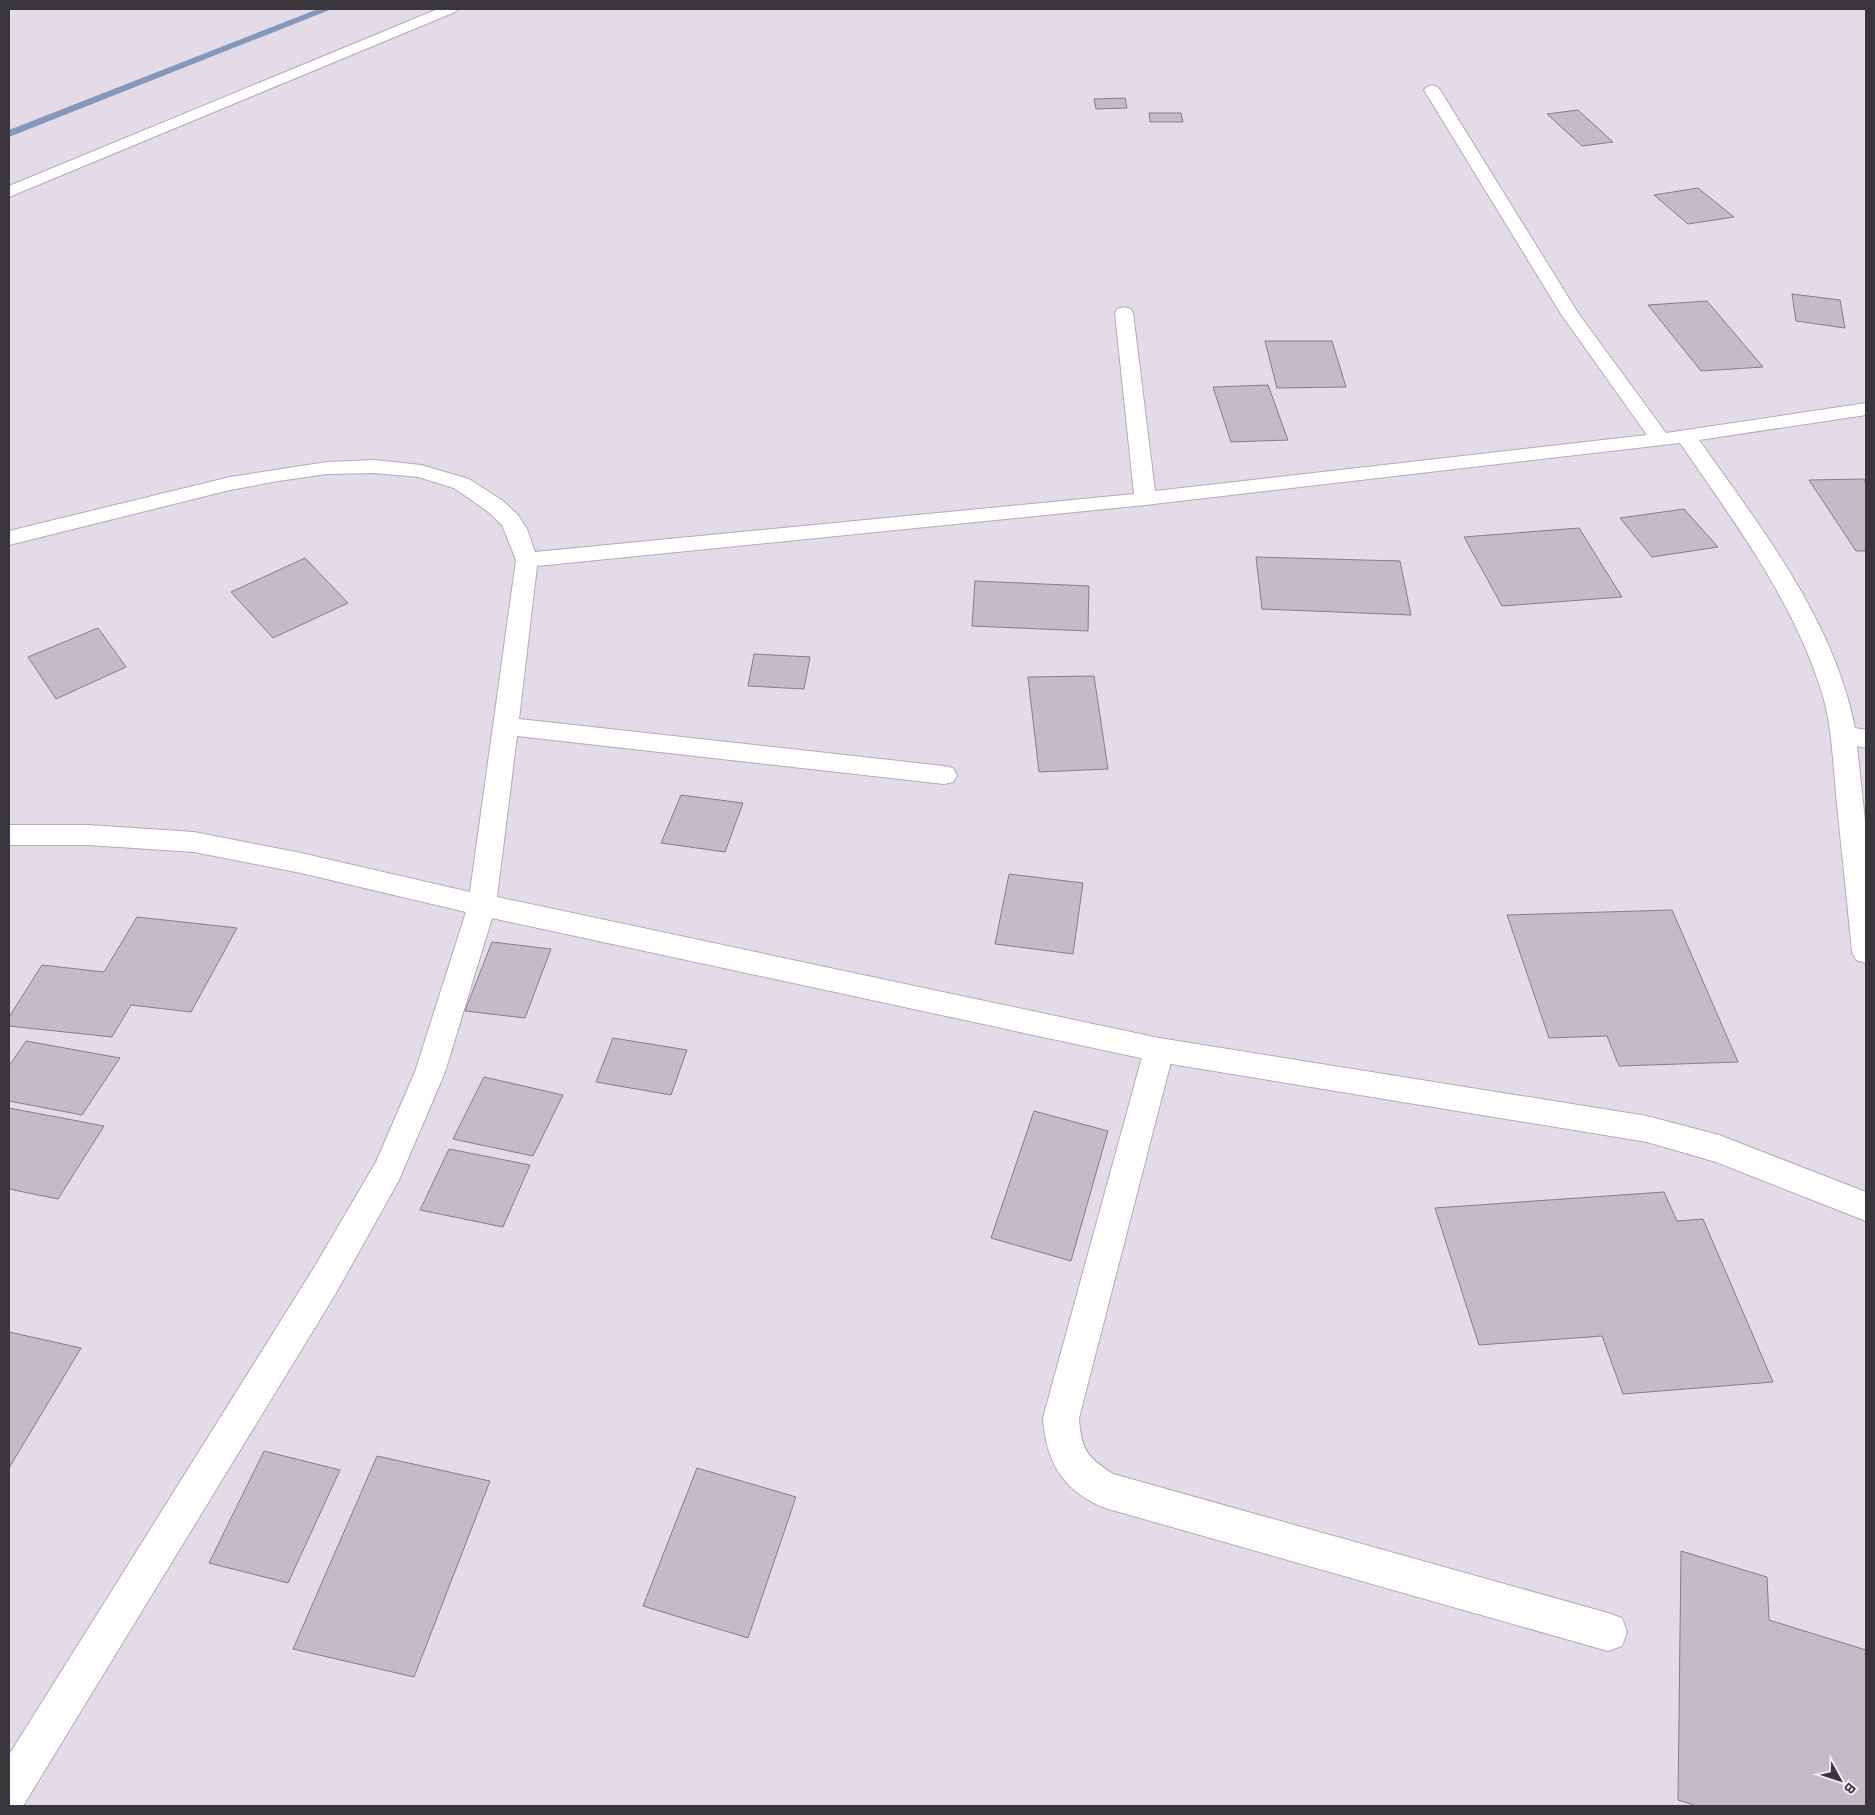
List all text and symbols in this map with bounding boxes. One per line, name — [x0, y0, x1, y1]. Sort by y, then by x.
north arrow — [1815, 1755, 1865, 1805]
text: B — [1839, 1778, 1858, 1797]

